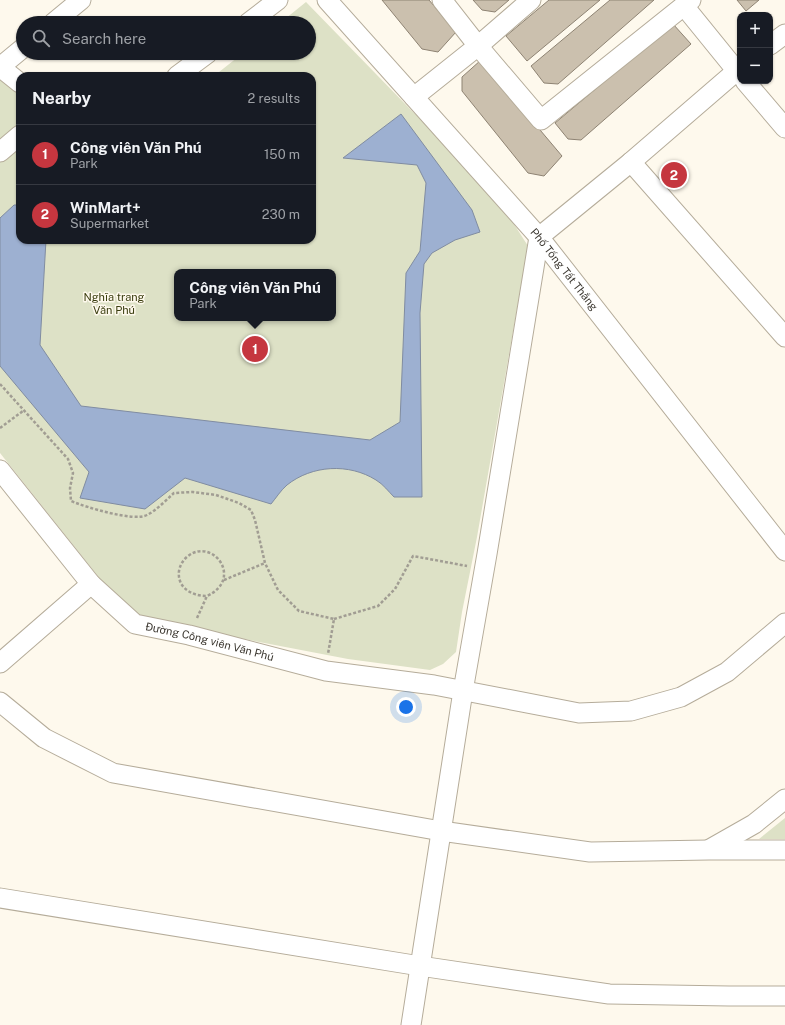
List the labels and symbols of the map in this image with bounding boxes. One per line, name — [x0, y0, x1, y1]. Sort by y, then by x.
pin: 2 — [661, 160, 687, 190]
street label: Phố Tống Tất Thắng — [528, 226, 600, 313]
park label: Nghĩa trang Văn Phú — [84, 291, 145, 316]
pin: 1 — [242, 334, 268, 364]
street label: Đường Công viên Văn Phú — [144, 620, 275, 663]
your location — [396, 697, 416, 717]

